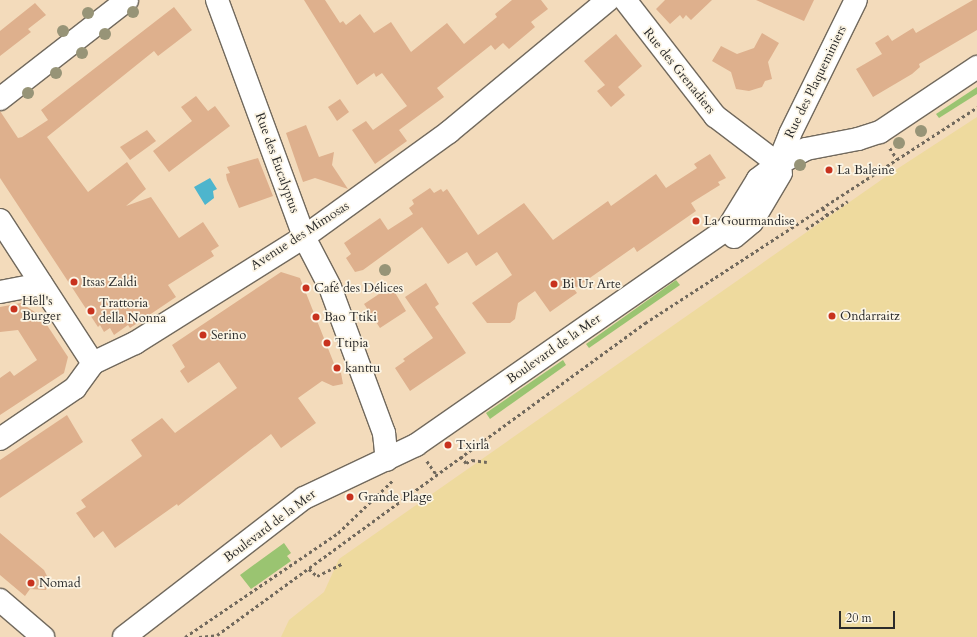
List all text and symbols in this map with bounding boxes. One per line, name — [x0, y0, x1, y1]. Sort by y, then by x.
street label: Rue des Plaqueminiers — [782, 23, 850, 141]
street label: Rue des Grenadiers — [640, 25, 718, 117]
street label: Rue des Eucalyptus — [252, 111, 302, 215]
place label: La Baleine — [837, 162, 895, 178]
marker: La Baleine — [824, 165, 834, 175]
street label: Avenue des Mimosas — [248, 198, 352, 274]
place label: La Gourmandise — [704, 213, 795, 229]
marker: La Gourmandise — [691, 216, 701, 226]
place label: Itsas Zaldi — [82, 274, 137, 290]
place label: Bi Ur Arte — [562, 276, 621, 292]
marker: Itsas Zaldi — [69, 277, 79, 287]
marker: Bi Ur Arte — [549, 279, 559, 289]
place label: Café des Délices — [314, 280, 403, 296]
marker: Café des Délices — [301, 283, 311, 293]
place label: Hell's Burger — [22, 294, 61, 325]
place label: Trattoria della Nonna — [99, 296, 166, 327]
marker: Hell's Burger — [9, 304, 19, 314]
marker: Trattoria della Nonna — [86, 306, 96, 316]
place label: Ondarraitz — [840, 308, 900, 324]
place label: Bao Ttiki — [324, 309, 377, 325]
street label: Boulevard de la Mer — [504, 311, 604, 387]
marker: Ondarraitz — [827, 311, 837, 321]
marker: Bao Ttiki — [311, 312, 321, 322]
place label: Serino — [211, 327, 246, 343]
marker: Serino — [198, 330, 208, 340]
place label: Ttipia — [335, 335, 368, 351]
marker: Ttipia — [322, 338, 332, 348]
place label: kanttu — [345, 360, 380, 376]
marker: kanttu — [332, 363, 342, 373]
place label: Txirla — [456, 437, 489, 453]
marker: Txirla — [443, 440, 453, 450]
street label: Boulevard de la Mer — [221, 486, 319, 566]
place label: Grande Plage — [358, 489, 432, 505]
marker: Grande Plage — [345, 492, 355, 502]
place label: Nomad — [39, 575, 81, 591]
marker: Nomad — [26, 578, 36, 588]
scale bar — [841, 603, 897, 629]
text: 20 m — [846, 610, 872, 626]

